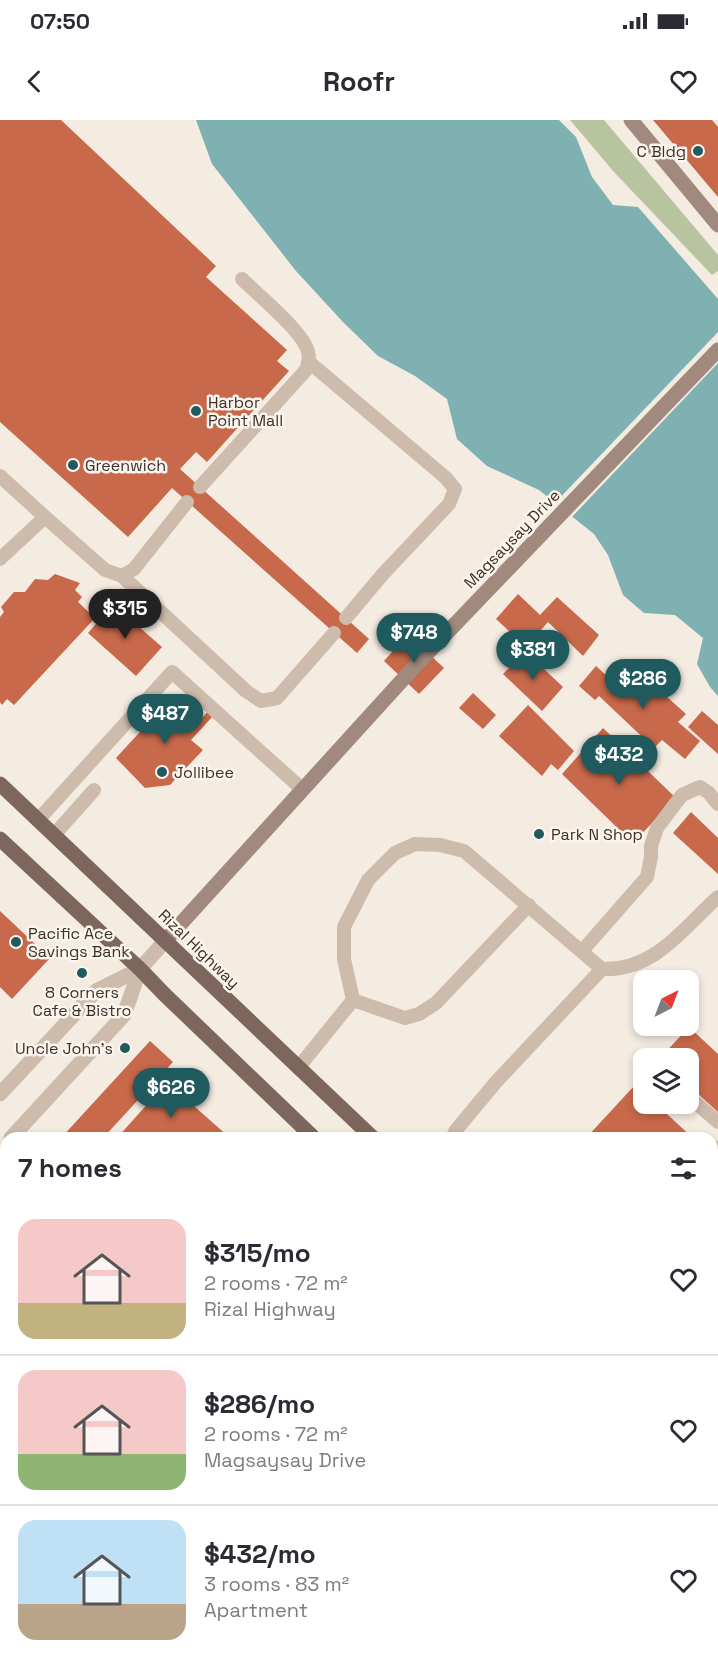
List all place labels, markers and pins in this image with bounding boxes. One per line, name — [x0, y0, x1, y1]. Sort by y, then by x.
place label: C Bldg — [637, 141, 686, 162]
marker: C Bldg — [691, 144, 705, 158]
place label: Harbor Point Mall — [208, 392, 283, 431]
marker: Harbor Point Mall — [189, 404, 203, 418]
place label: Greenwich — [85, 455, 166, 476]
marker: Greenwich — [66, 458, 80, 472]
pin: $315 — [89, 589, 161, 640]
pin: $748 — [378, 613, 450, 664]
pin: $381 — [497, 630, 569, 681]
pin: $286 — [607, 659, 679, 710]
pin: $487 — [129, 694, 201, 745]
pin: $432 — [583, 735, 655, 786]
place label: Jollibee — [174, 762, 234, 783]
marker: Jollibee — [155, 765, 169, 779]
place label: Park N Shop — [551, 824, 643, 845]
marker: Park N Shop — [532, 827, 546, 841]
place label: Pacific Ace Savings Bank — [28, 923, 130, 962]
marker: Pacific Ace Savings Bank — [9, 935, 23, 949]
marker: 8 Corners Cafe & Bistro — [75, 966, 89, 980]
place label: 8 Corners Cafe & Bistro — [33, 982, 131, 1021]
place label: Uncle John's — [15, 1038, 113, 1059]
marker: Uncle John's — [118, 1041, 132, 1055]
pin: $626 — [135, 1068, 207, 1119]

